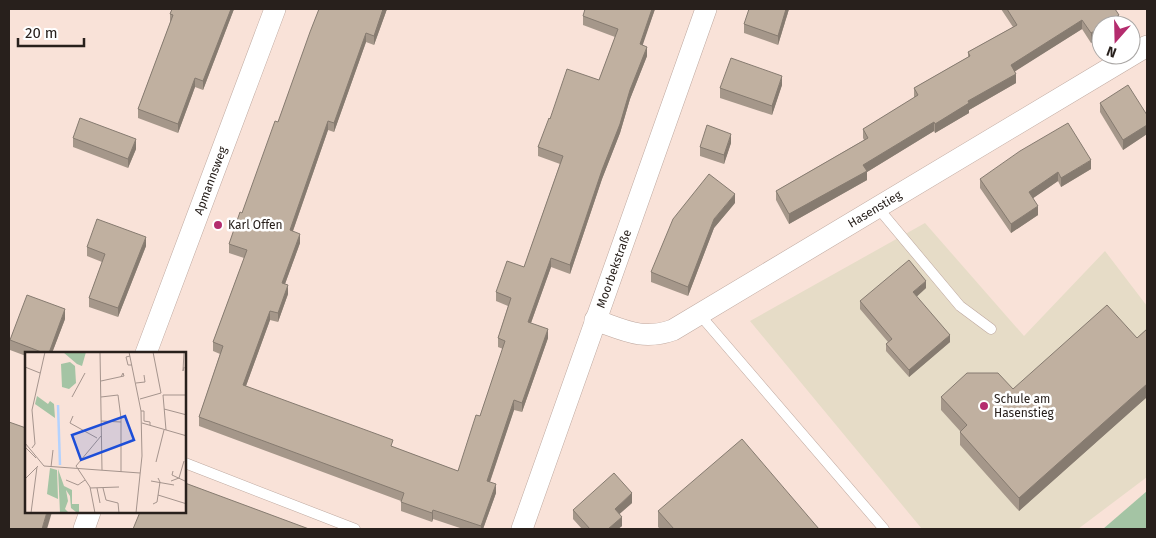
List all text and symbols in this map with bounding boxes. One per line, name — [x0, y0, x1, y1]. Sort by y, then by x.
scale bar — [18, 15, 84, 47]
north arrow — [1091, 15, 1141, 65]
text: 20 m — [25, 24, 58, 42]
text: N — [1104, 42, 1119, 61]
street label: Apmannsweg — [191, 144, 230, 217]
street label: Hasenstieg — [845, 187, 905, 231]
place label: Karl Offen — [228, 218, 283, 232]
marker: Karl Offen — [212, 219, 224, 231]
street label: Moorbekstraße — [594, 228, 634, 310]
inset map — [25, 352, 186, 513]
place label: Schule am Hasenstieg — [994, 392, 1055, 420]
marker: Schule am Hasenstieg — [978, 400, 990, 412]

